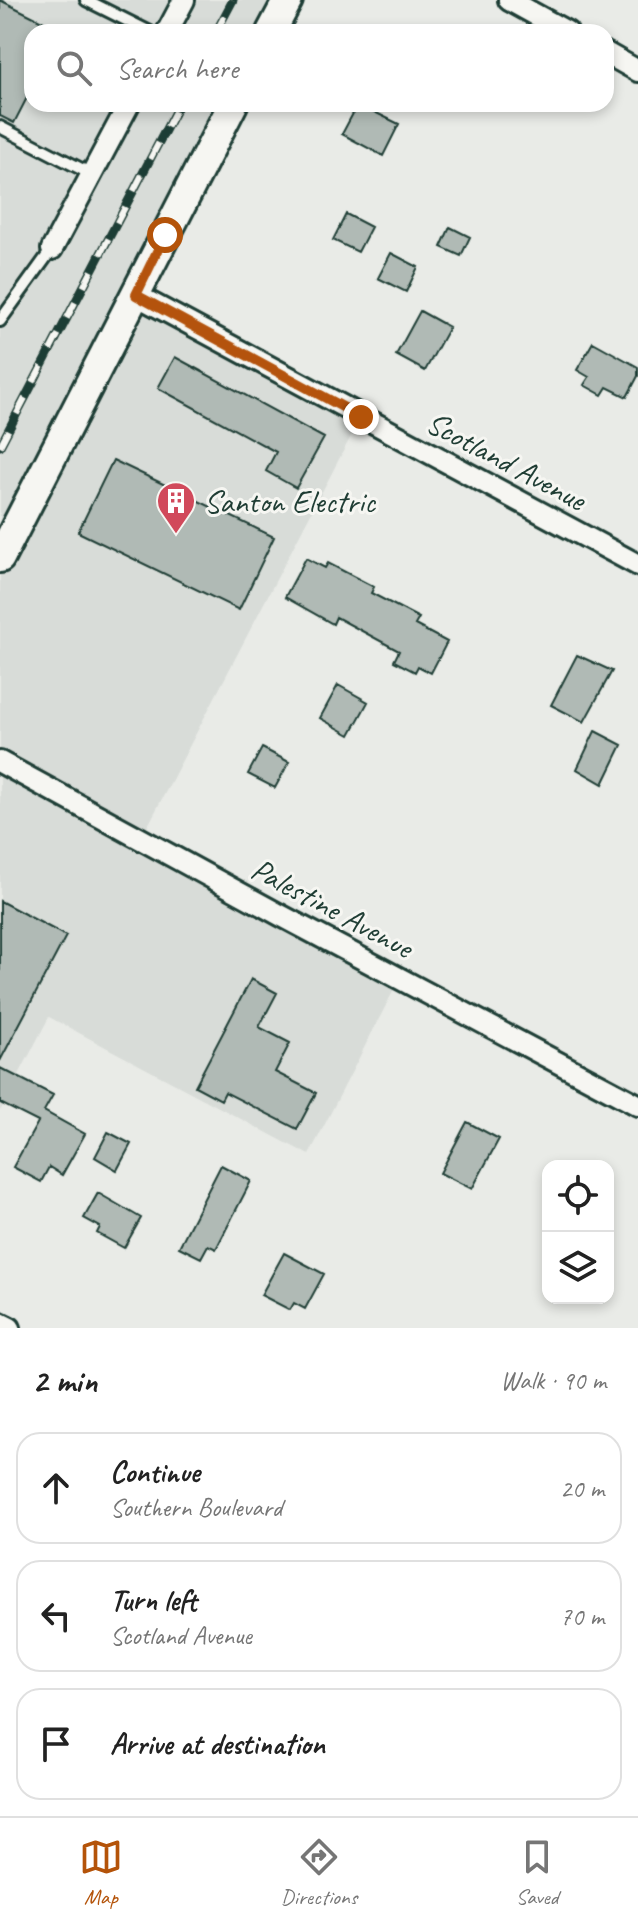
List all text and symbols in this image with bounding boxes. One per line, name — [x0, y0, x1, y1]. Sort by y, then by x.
search box — [24, 24, 614, 112]
icon: search — [52, 46, 96, 90]
text: Search here — [116, 49, 238, 87]
route start — [147, 217, 183, 253]
route end — [343, 399, 379, 435]
street label: Scotland Avenue — [419, 402, 595, 521]
building icon: Santon Electric — [155, 480, 197, 535]
place label: Santon Electric — [204, 481, 377, 522]
street label: Palestine Avenue — [244, 848, 422, 969]
map controls — [542, 1160, 614, 1304]
button: locate — [542, 1160, 614, 1232]
button: layers — [542, 1232, 614, 1304]
text: 2 min — [32, 1359, 97, 1402]
text: Walk · 90 m — [500, 1364, 606, 1397]
text: Continue — [110, 1453, 200, 1491]
icon: ahead — [34, 1466, 78, 1510]
text: 20 m — [560, 1472, 604, 1505]
text: Southern Boulevard — [110, 1491, 282, 1524]
text: Turn left — [110, 1581, 197, 1619]
icon: left — [34, 1594, 78, 1638]
text: 70 m — [560, 1600, 604, 1633]
text: Scotland Avenue — [110, 1619, 252, 1652]
icon: arrive — [34, 1722, 78, 1766]
text: Arrive at destination — [110, 1725, 325, 1763]
tab: Map — [79, 1835, 123, 1911]
tab: Directions — [281, 1835, 357, 1911]
tab: Saved — [515, 1835, 559, 1911]

